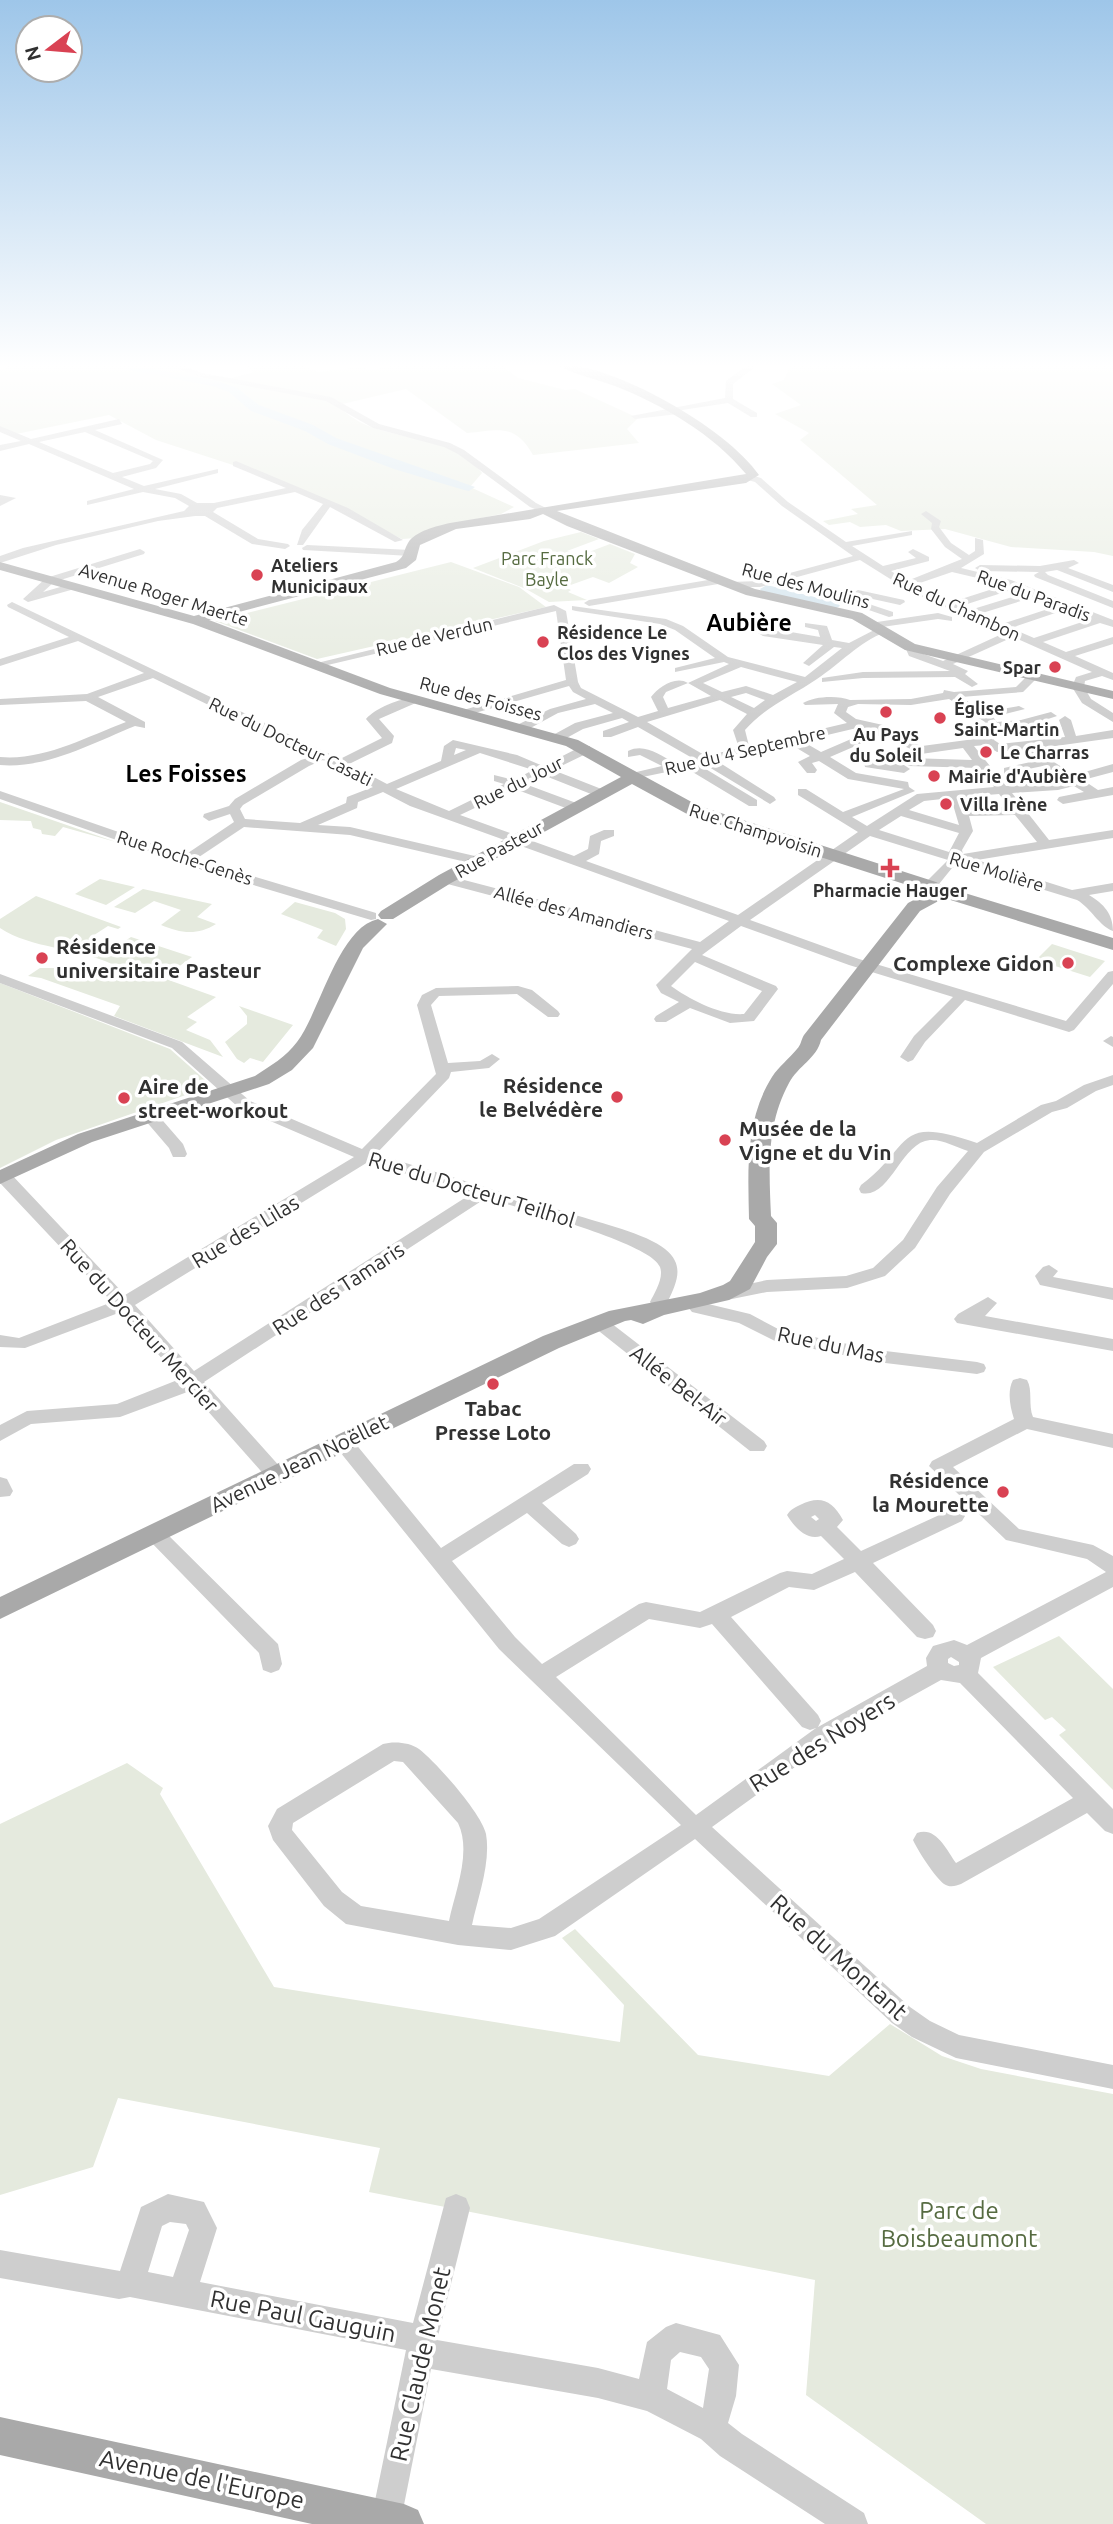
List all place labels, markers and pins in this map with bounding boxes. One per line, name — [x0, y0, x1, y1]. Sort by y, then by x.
place label: Ateliers Municipaux — [271, 555, 368, 596]
marker: Ateliers Municipaux — [249, 567, 265, 583]
place label: Résidence Le Clos des Vignes — [557, 622, 690, 663]
marker: Résidence Le Clos des Vignes — [535, 634, 551, 650]
place label: Spar — [1003, 657, 1042, 677]
marker: Spar — [1047, 659, 1063, 675]
place label: Église Saint-Martin — [954, 697, 1060, 739]
marker: Au Pays du Soleil — [878, 704, 894, 720]
marker: Église Saint-Martin — [932, 710, 948, 726]
place label: Au Pays du Soleil — [850, 724, 923, 765]
place label: Le Charras — [1000, 742, 1089, 762]
marker: Le Charras — [978, 744, 994, 760]
place label: Mairie d'Aubière — [948, 766, 1087, 786]
marker: Mairie d'Aubière — [926, 768, 942, 784]
place label: Villa Irène — [960, 794, 1047, 814]
marker: Villa Irène — [938, 796, 954, 812]
marker: Pharmacie Hauger — [882, 860, 898, 876]
place label: Pharmacie Hauger — [813, 880, 968, 900]
place label: Résidence universitaire Pasteur — [56, 934, 261, 982]
marker: Résidence universitaire Pasteur — [34, 950, 50, 966]
place label: Complexe Gidon — [893, 951, 1054, 975]
marker: Complexe Gidon — [1060, 955, 1076, 971]
place label: Résidence le Belvédère — [479, 1073, 603, 1121]
place label: Aire de street-workout — [138, 1074, 288, 1122]
marker: Résidence le Belvédère — [609, 1089, 625, 1105]
marker: Aire de street-workout — [116, 1090, 132, 1106]
place label: Musée de la Vigne et du Vin — [739, 1116, 891, 1164]
marker: Musée de la Vigne et du Vin — [717, 1132, 733, 1148]
marker: Tabac Presse Loto — [485, 1376, 501, 1392]
place label: Tabac Presse Loto — [435, 1396, 551, 1444]
place label: Résidence la Mourette — [872, 1468, 989, 1516]
marker: Résidence la Mourette — [995, 1484, 1011, 1500]

